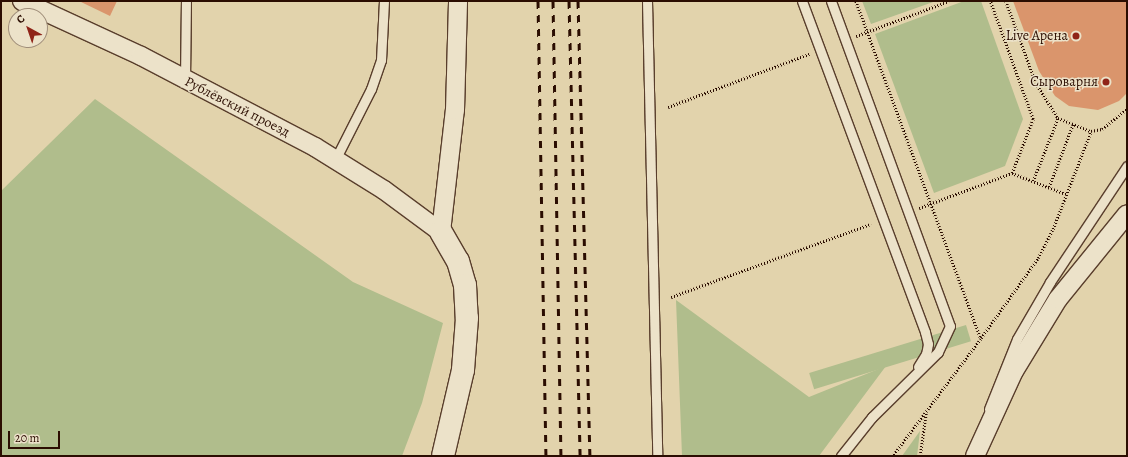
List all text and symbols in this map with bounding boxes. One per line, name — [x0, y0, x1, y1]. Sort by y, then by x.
north arrow — [8, 8, 48, 48]
text: С — [13, 11, 28, 27]
place label: Live Арена — [1006, 28, 1068, 44]
marker: Live Арена — [1071, 31, 1081, 41]
street label: Рублёвский проезд — [182, 73, 292, 141]
place label: Сыроварня — [1030, 74, 1098, 90]
marker: Сыроварня — [1101, 77, 1111, 87]
scale bar — [10, 423, 62, 449]
text: 20 m — [15, 430, 39, 446]

